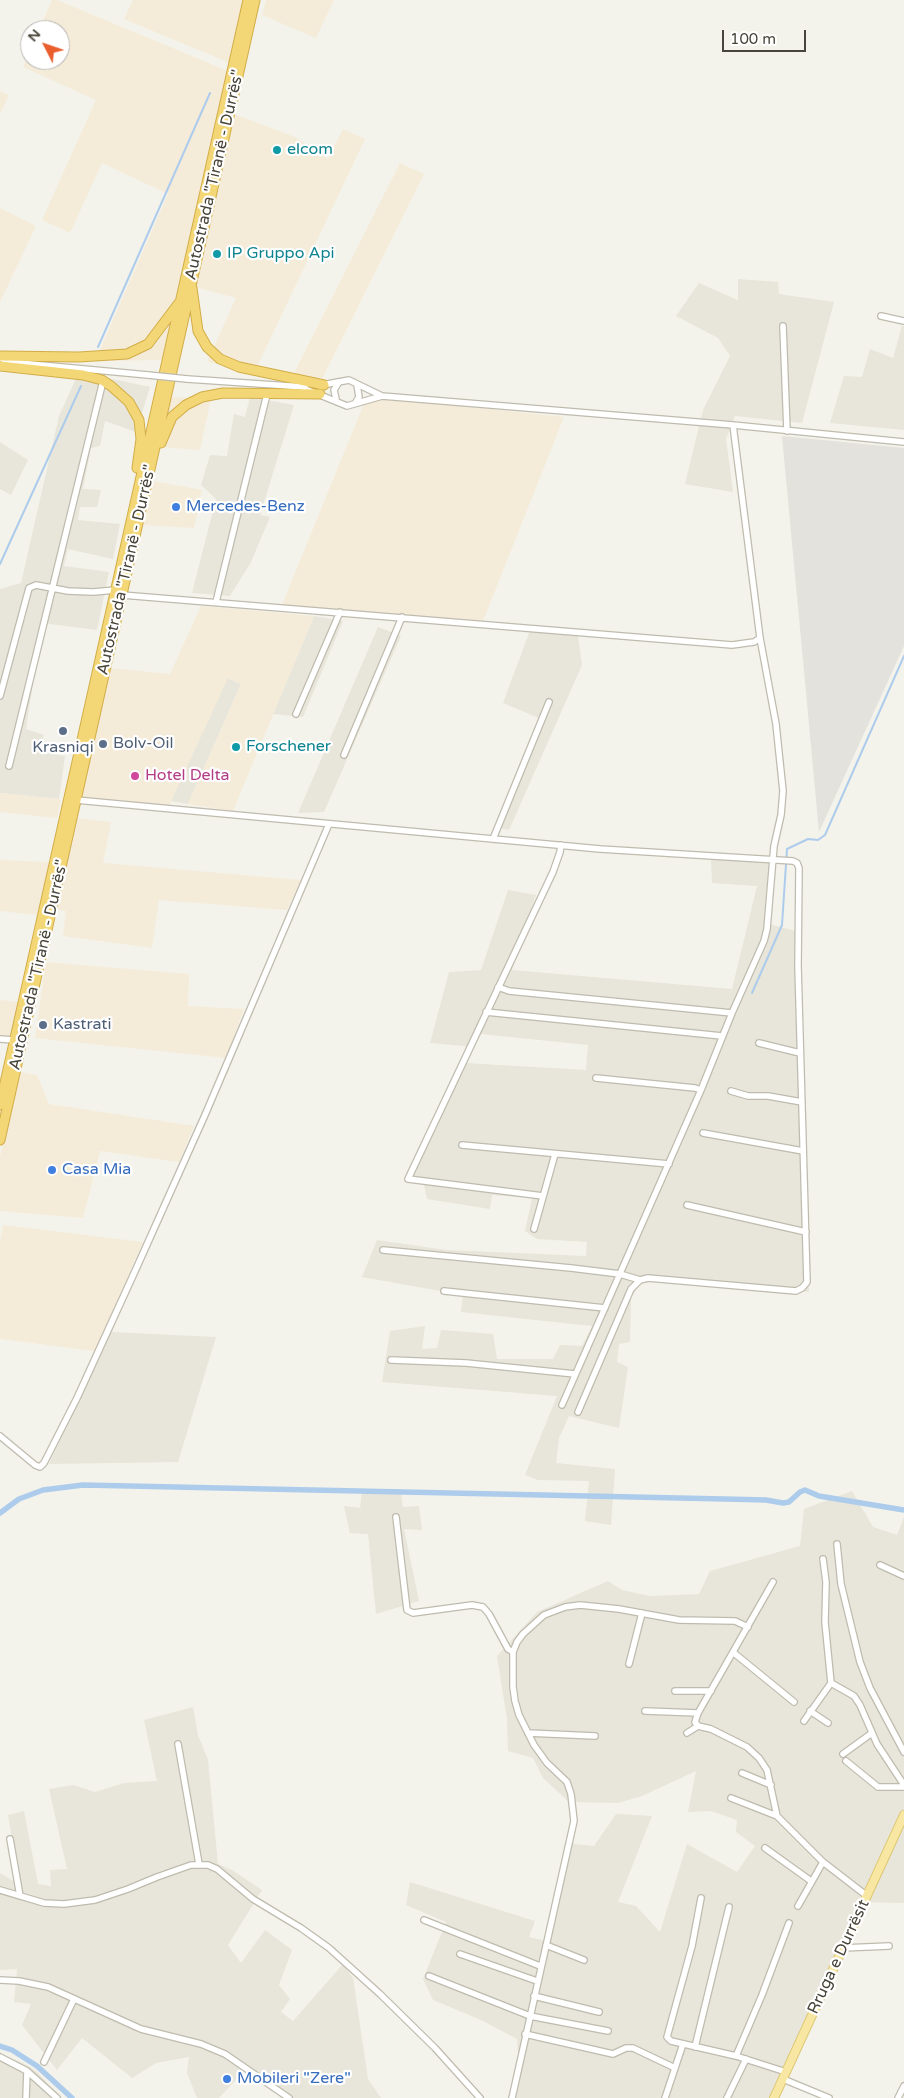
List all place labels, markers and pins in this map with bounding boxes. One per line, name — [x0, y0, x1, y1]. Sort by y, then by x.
place label: elcom — [287, 140, 333, 160]
marker: elcom — [271, 144, 283, 156]
place label: IP Gruppo Api — [227, 244, 334, 264]
marker: IP Gruppo Api — [211, 248, 223, 260]
place label: Mercedes-Benz — [186, 497, 305, 517]
marker: Mercedes-Benz — [170, 501, 182, 513]
marker: Krasniqi — [57, 725, 69, 737]
place label: Bolv-Oil — [113, 734, 173, 754]
place label: Forschener — [246, 737, 331, 757]
place label: Krasniqi — [32, 738, 94, 758]
marker: Bolv-Oil — [97, 738, 109, 750]
marker: Forschener — [230, 741, 242, 753]
place label: Hotel Delta — [145, 766, 230, 786]
marker: Hotel Delta — [129, 770, 141, 782]
place label: Kastrati — [53, 1015, 111, 1035]
marker: Kastrati — [37, 1019, 49, 1031]
place label: Casa Mia — [62, 1160, 131, 1180]
marker: Casa Mia — [46, 1164, 58, 1176]
place label: Mobileri "Zere" — [237, 2069, 351, 2089]
marker: Mobileri "Zere" — [221, 2073, 233, 2085]

